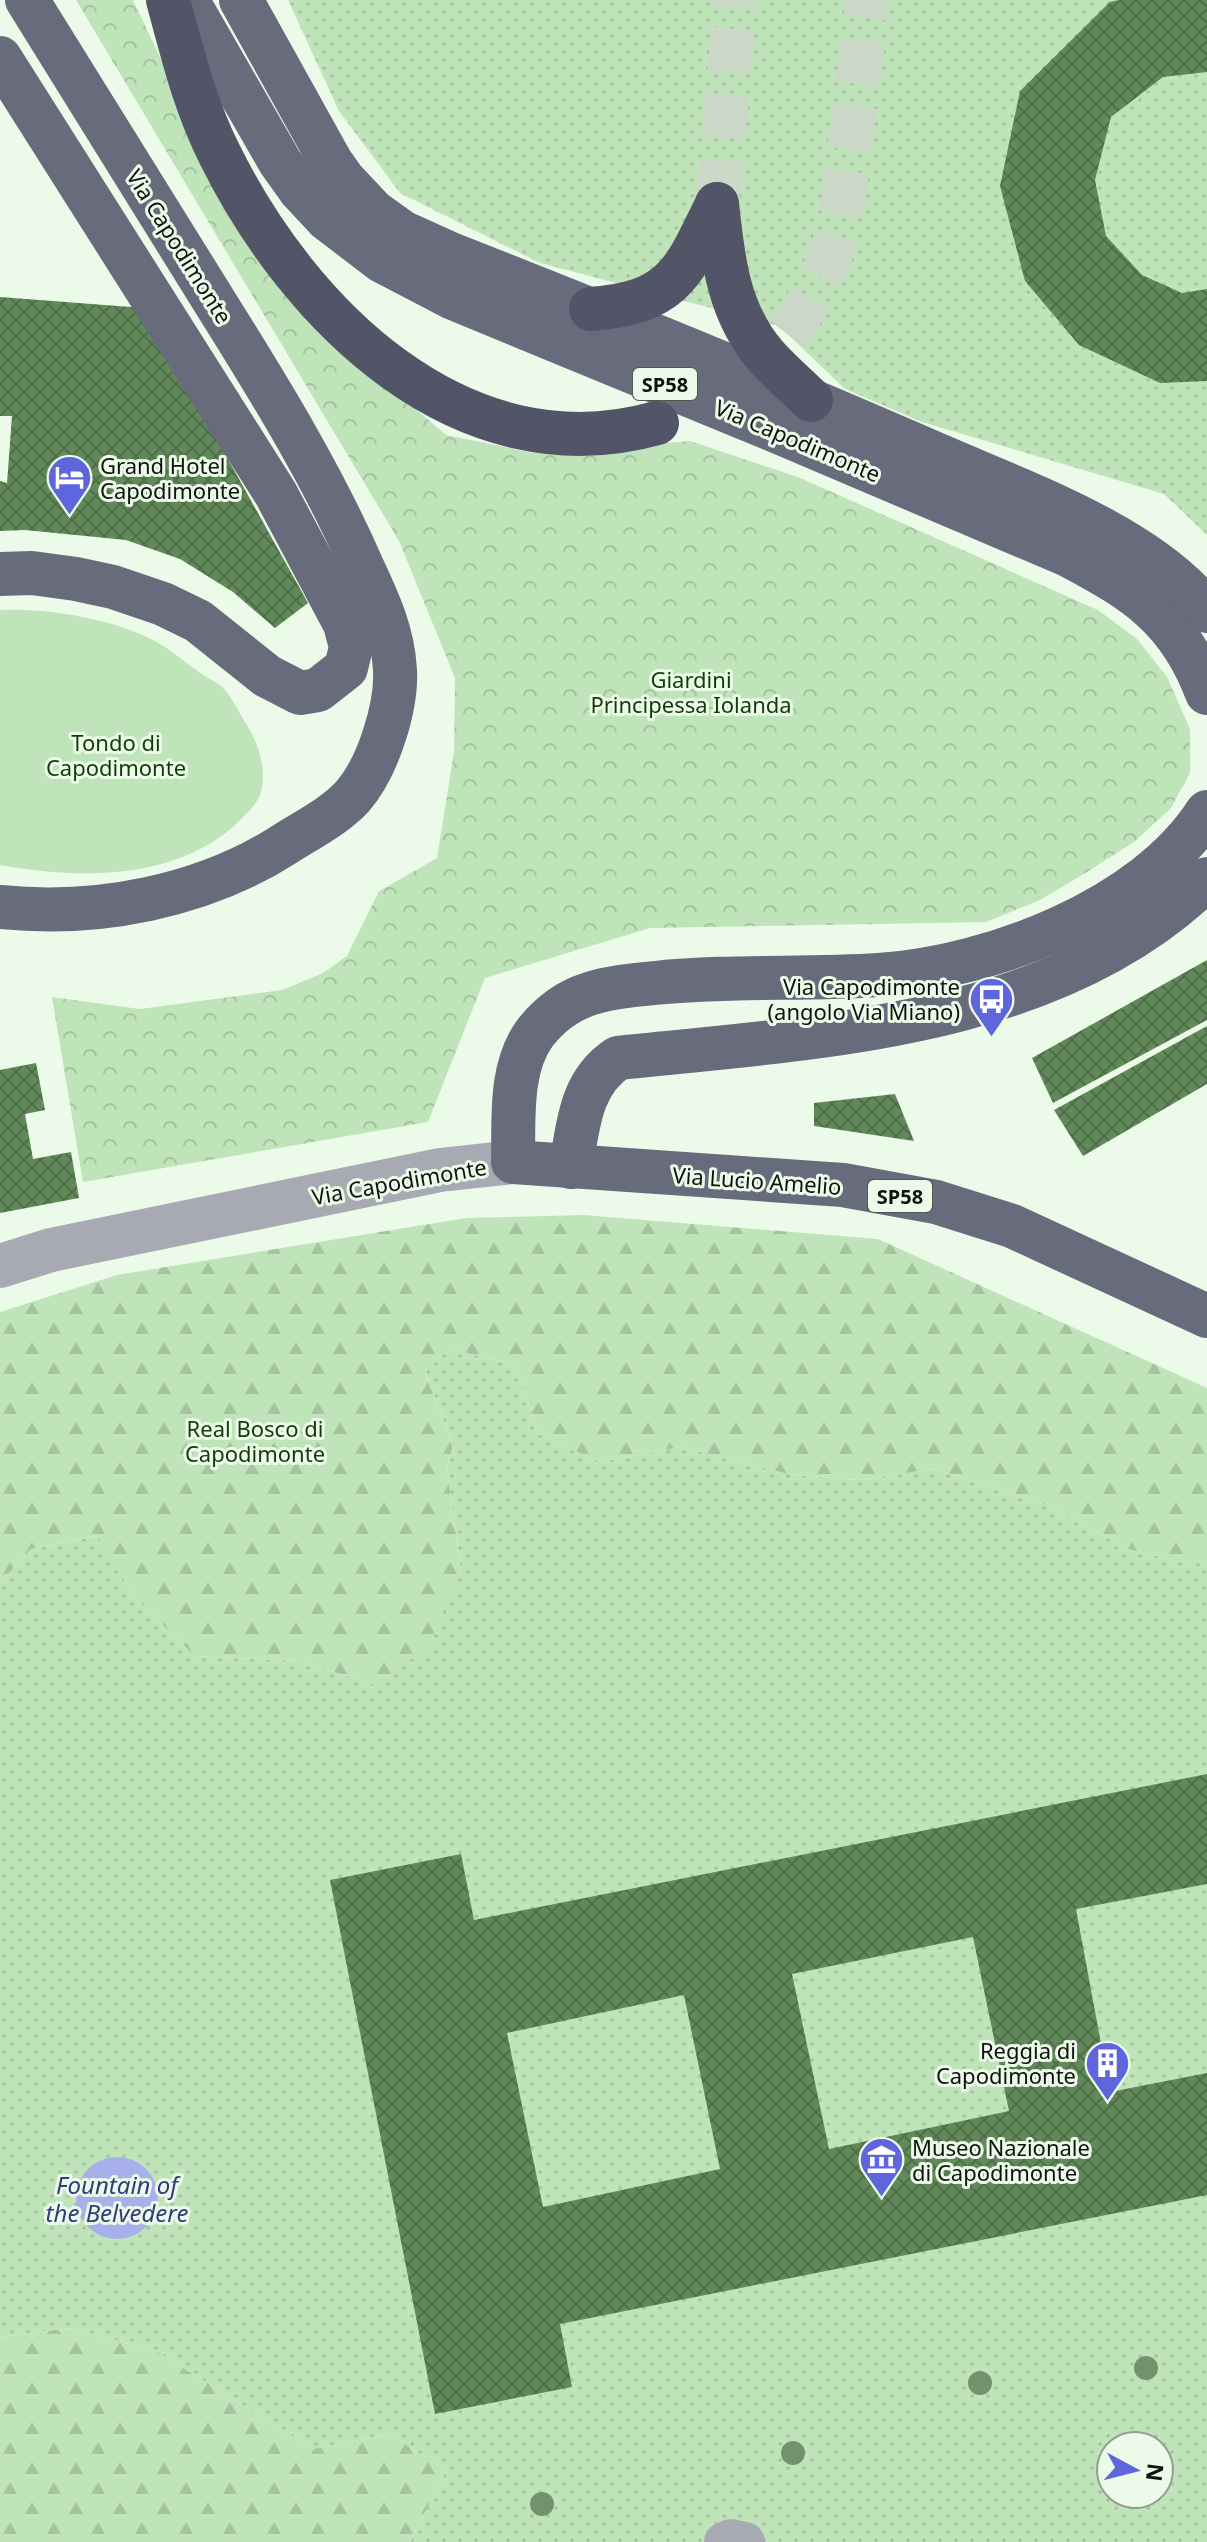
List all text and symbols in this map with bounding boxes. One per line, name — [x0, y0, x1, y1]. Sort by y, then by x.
street label: Via Capodimonte — [120, 163, 240, 329]
road number: SP58 — [633, 368, 697, 400]
street label: Via Capodimonte — [711, 392, 885, 488]
place label: Grand Hotel Capodimonte — [100, 450, 240, 505]
hotel icon: Grand Hotel Capodimonte — [45, 454, 93, 517]
park label: Giardini Principessa Iolanda — [590, 664, 792, 719]
park label: Tondo di Capodimonte — [46, 727, 186, 782]
place label: Via Capodimonte (angolo Via Miano) — [767, 971, 960, 1026]
bus stop icon: Via Capodimonte (angolo Via Miano) — [967, 975, 1015, 1038]
street label: Via Capodimonte — [309, 1151, 489, 1211]
street label: Via Lucio Amelio — [672, 1159, 842, 1201]
road number: SP58 — [868, 1180, 932, 1212]
park label: Real Bosco di Capodimonte — [185, 1413, 325, 1468]
place label: Reggia di Capodimonte — [936, 2035, 1076, 2090]
building icon: Reggia di Capodimonte — [1083, 2039, 1131, 2102]
place label: Museo Nazionale di Capodimonte — [912, 2132, 1090, 2187]
museum icon: Museo Nazionale di Capodimonte — [857, 2136, 905, 2199]
water label: Fountain of the Belvedere — [46, 2168, 188, 2229]
north arrow — [1095, 2430, 1175, 2510]
text: N — [1140, 2462, 1172, 2483]

